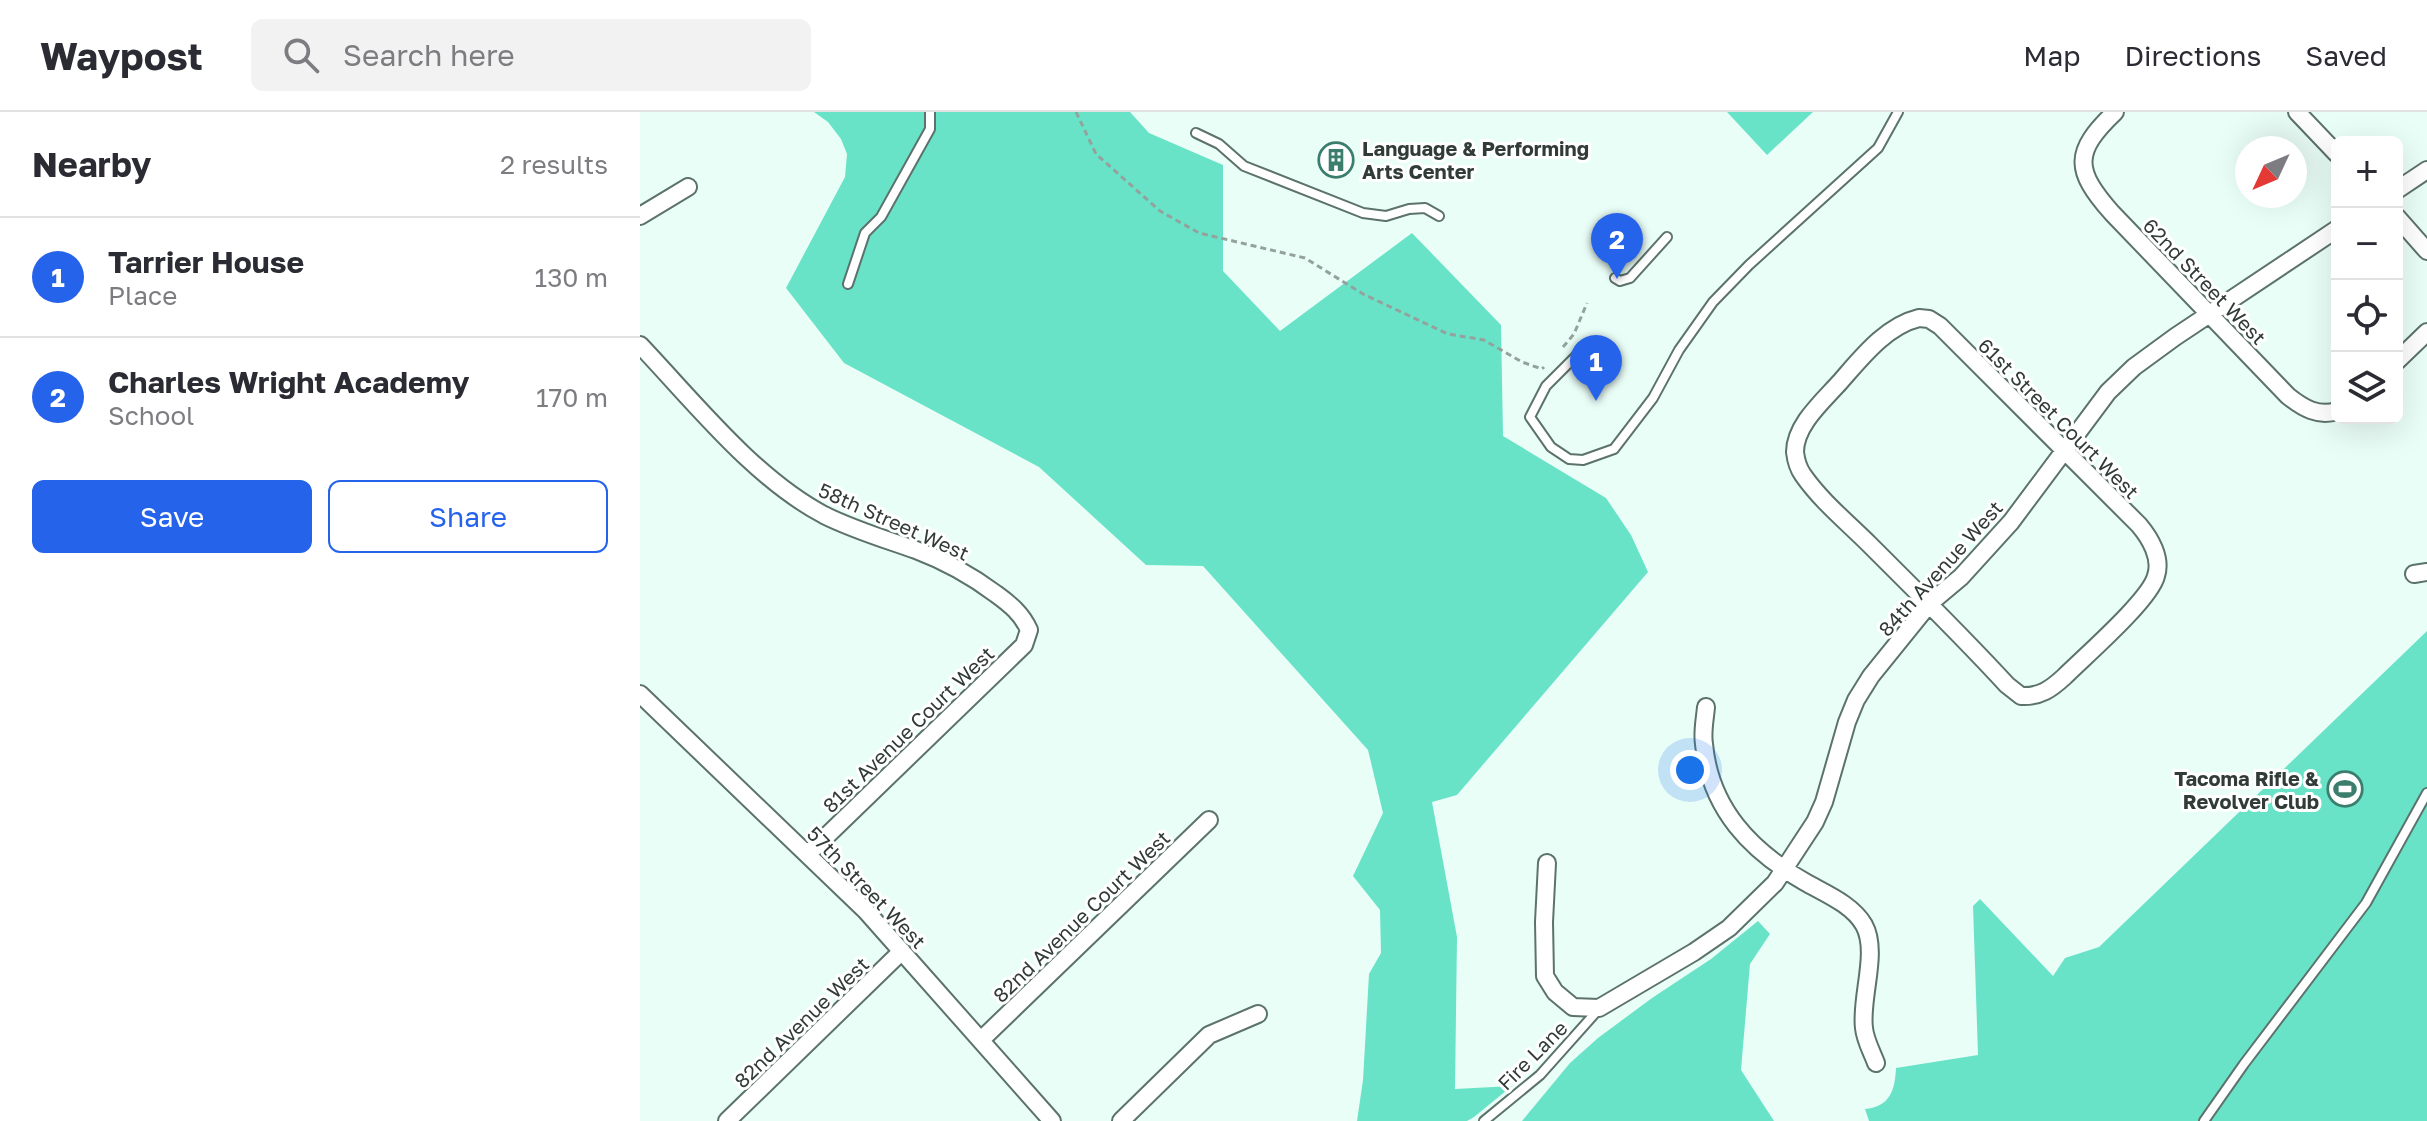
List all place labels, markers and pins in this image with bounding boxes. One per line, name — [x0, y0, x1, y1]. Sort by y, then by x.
place label: Language & Performing Arts Center — [1362, 136, 1589, 183]
building icon: Language & Performing Arts Center — [1317, 141, 1355, 179]
pin: 2 — [1591, 213, 1643, 279]
pin: 1 — [1570, 335, 1622, 401]
place label: Tacoma Rifle & Revolver Club — [2174, 766, 2320, 813]
sports icon: Tacoma Rifle & Revolver Club — [2326, 770, 2364, 808]

